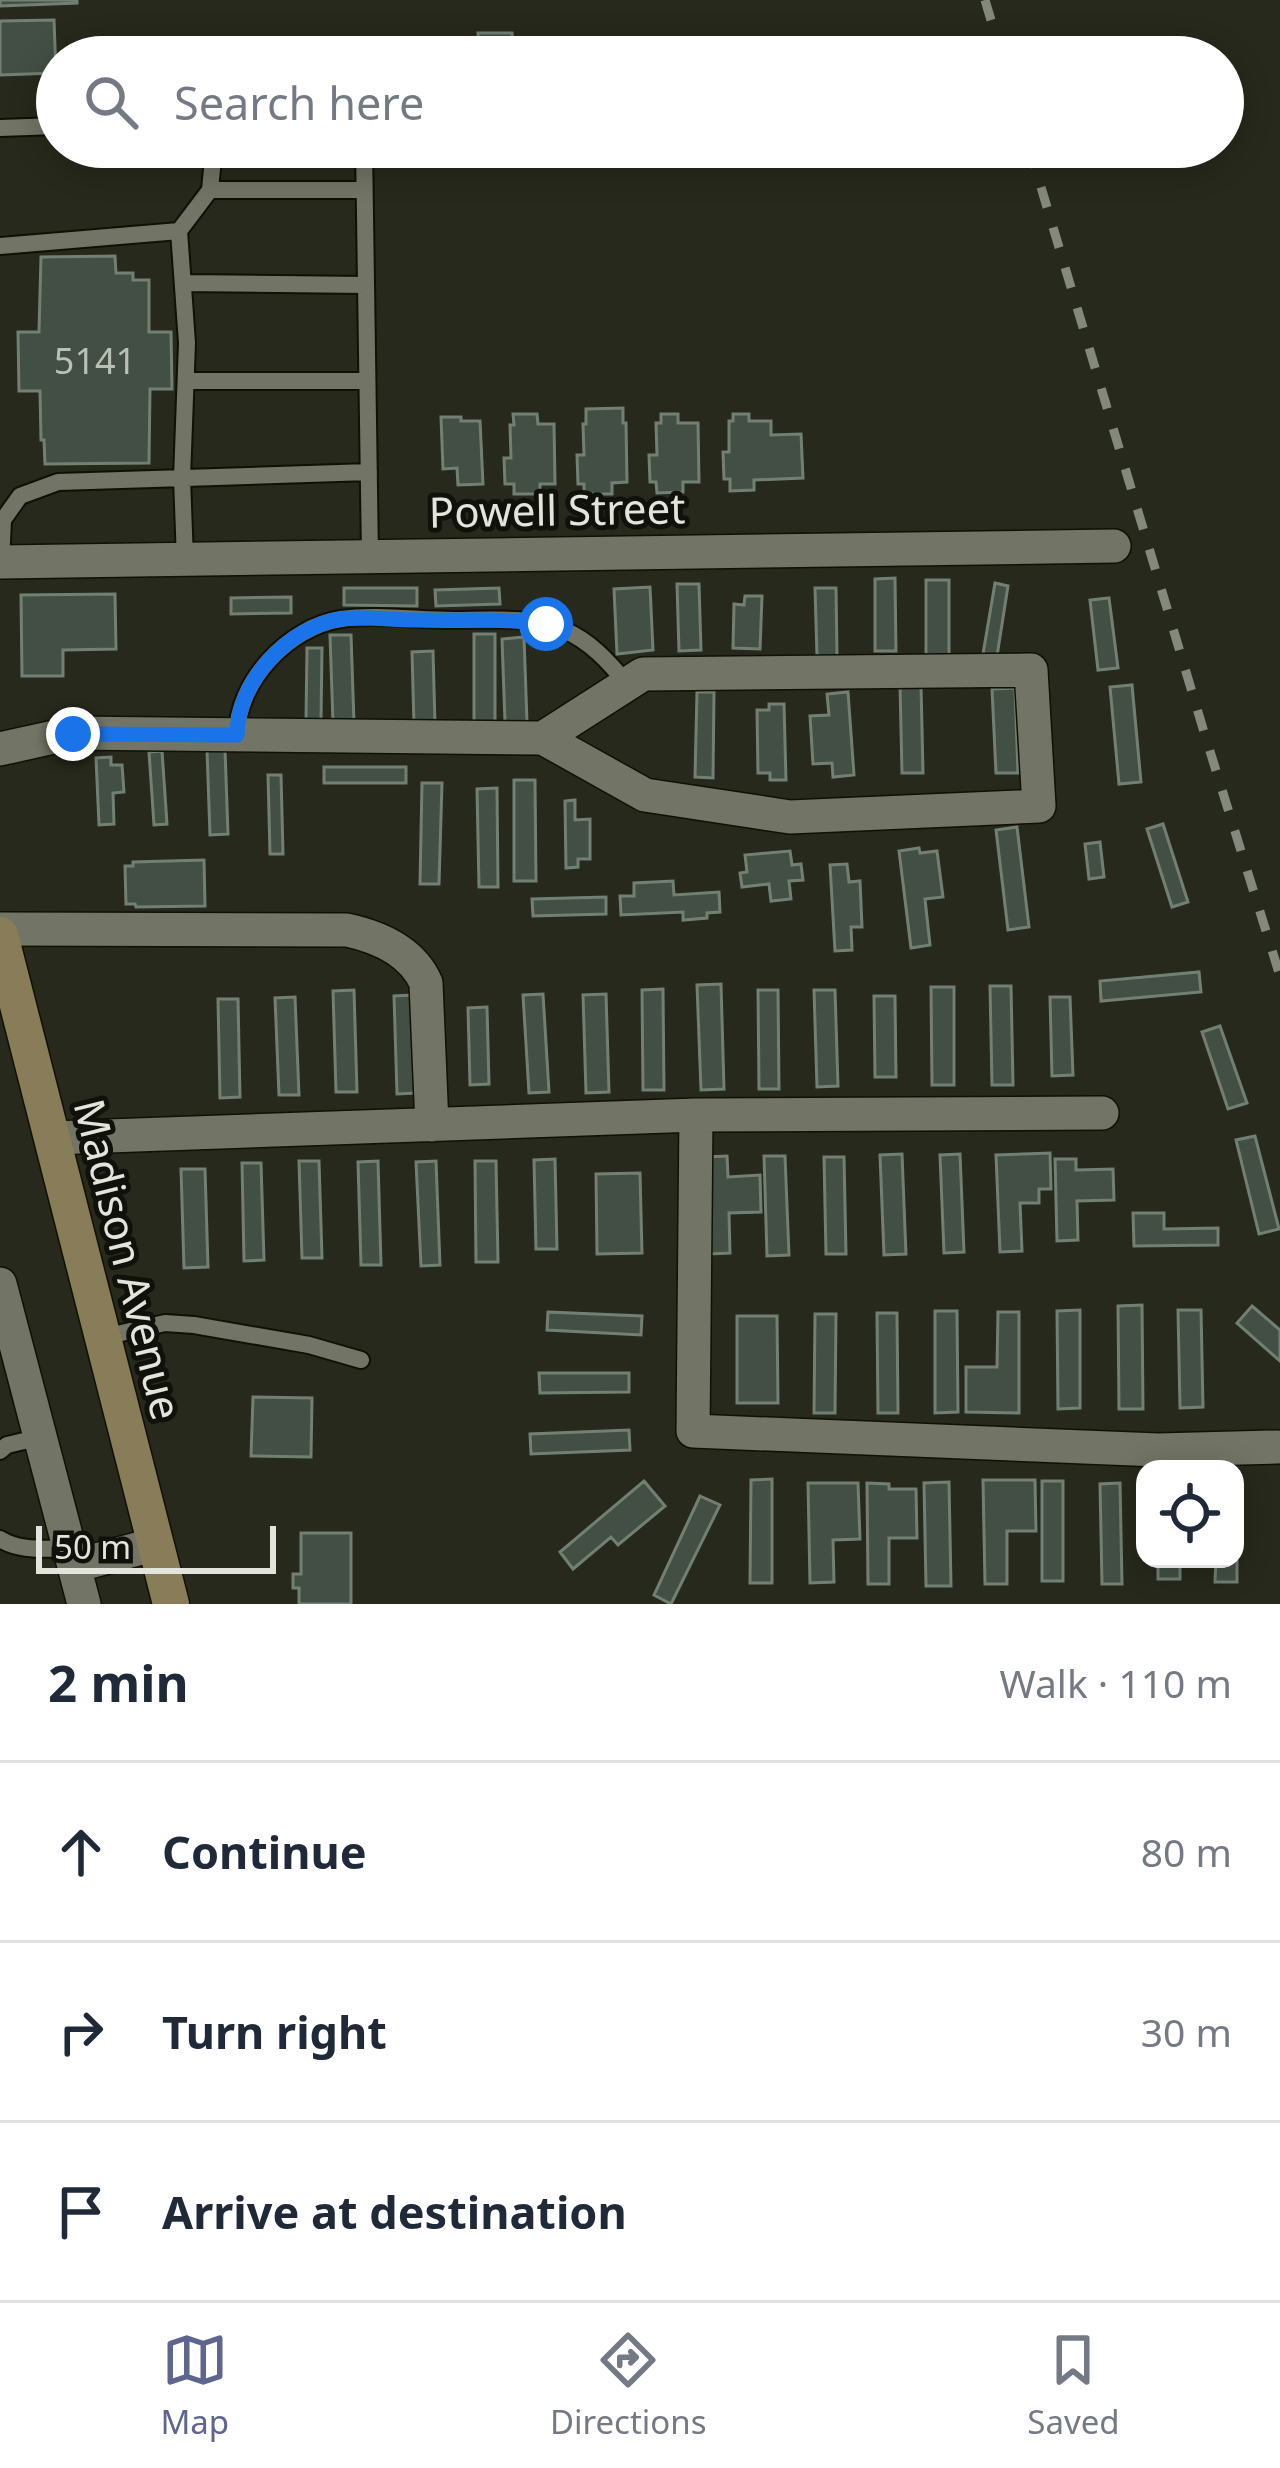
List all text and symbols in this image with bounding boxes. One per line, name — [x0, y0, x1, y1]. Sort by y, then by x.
search box — [36, 36, 1244, 168]
icon: search — [78, 69, 144, 135]
text: Search here — [174, 72, 424, 133]
house number: 5141 — [54, 336, 136, 385]
street label: Powell Street — [428, 478, 686, 540]
route start — [519, 597, 573, 651]
route end — [46, 707, 100, 761]
street label: Madison Avenue — [62, 1093, 196, 1425]
map controls — [1136, 1460, 1244, 1568]
button: locate — [1136, 1460, 1244, 1568]
scale bar — [36, 1520, 276, 1573]
text: 50 m — [54, 1524, 131, 1569]
text: 2 min — [48, 1647, 189, 1717]
text: Walk · 110 m — [999, 1656, 1232, 1709]
icon: ahead — [48, 1819, 114, 1885]
text: Continue — [162, 1821, 367, 1882]
text: 80 m — [1141, 1825, 1232, 1878]
icon: right — [48, 1999, 114, 2065]
text: Turn right — [162, 2001, 387, 2062]
text: 30 m — [1141, 2005, 1232, 2058]
icon: arrive — [48, 2179, 114, 2245]
text: Arrive at destination — [162, 2181, 627, 2242]
tab: Map — [160, 2327, 229, 2444]
tab: Directions — [550, 2327, 707, 2444]
tab: Saved — [1027, 2327, 1120, 2444]

